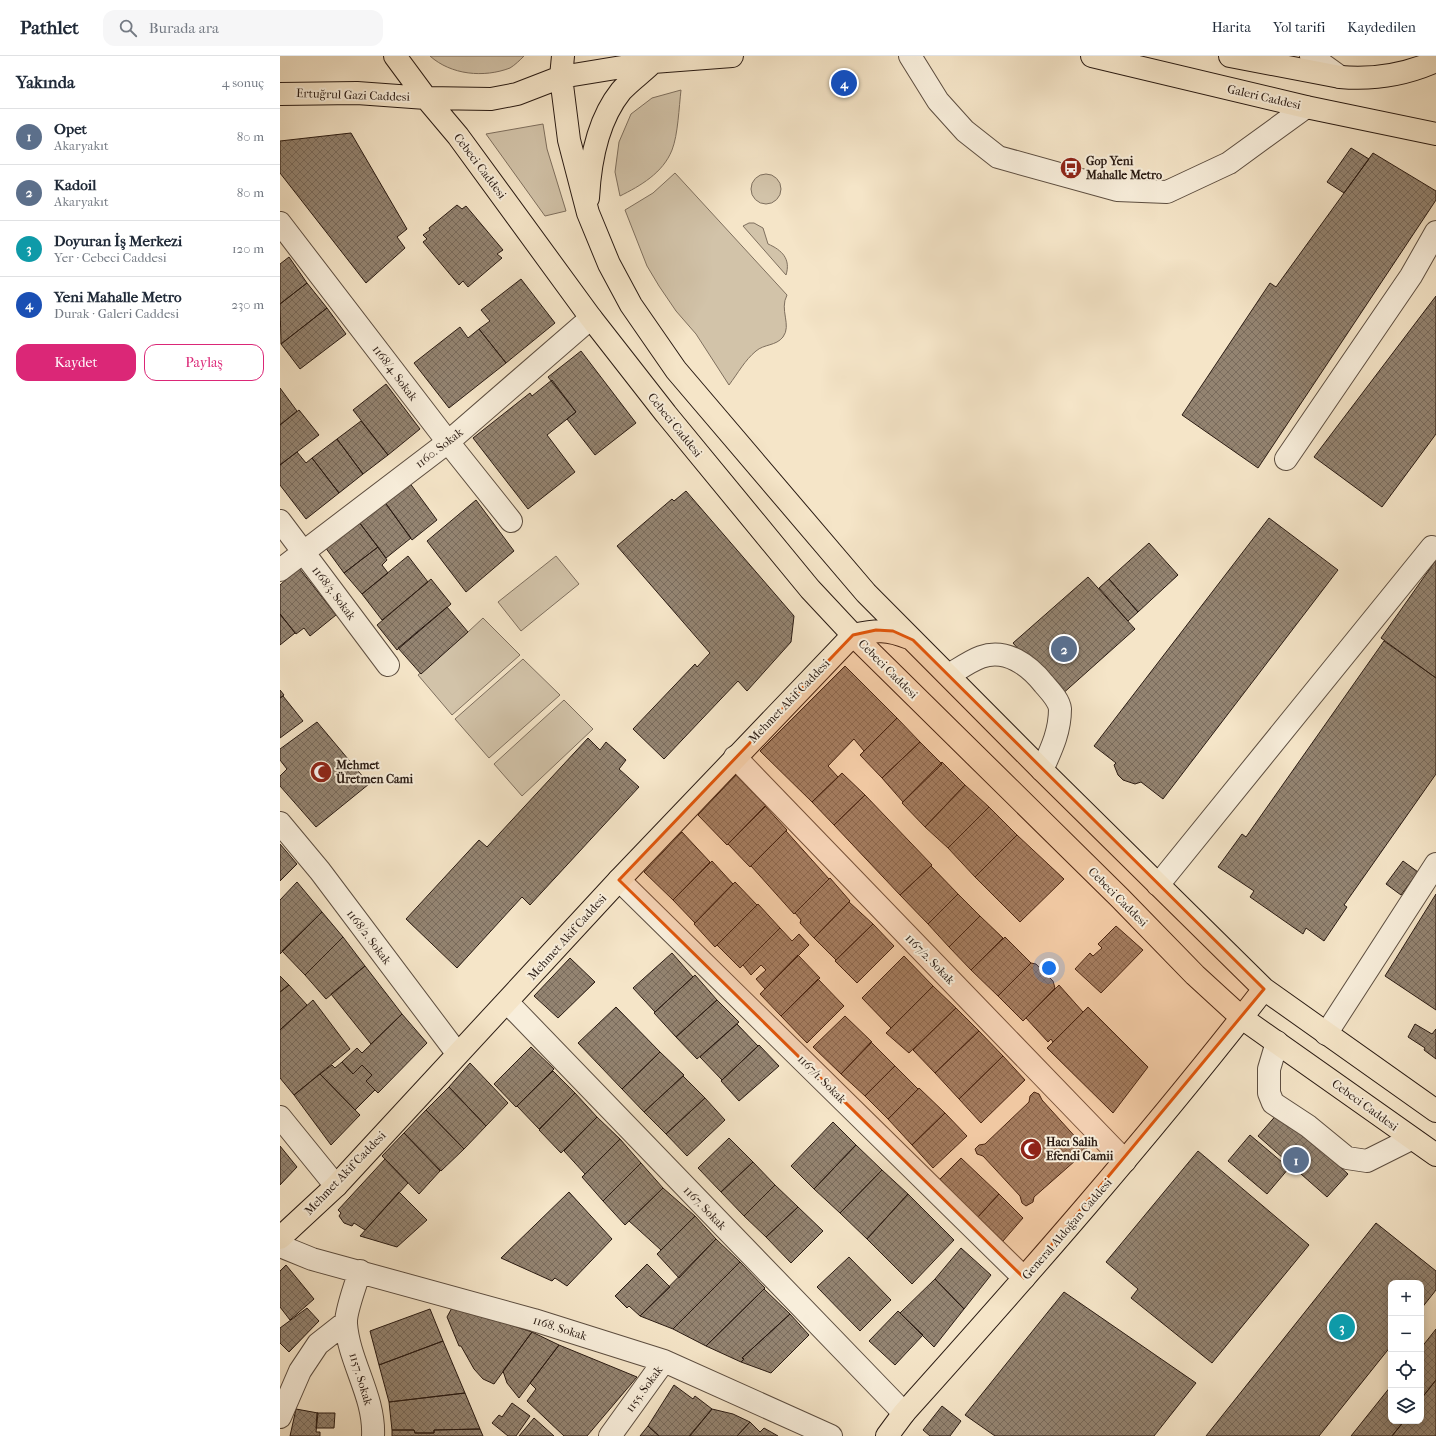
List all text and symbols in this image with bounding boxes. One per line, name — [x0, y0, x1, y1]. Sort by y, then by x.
search box — [103, 10, 383, 46]
text: Pathlet — [20, 17, 79, 39]
icon: search — [117, 17, 139, 39]
text: Burada ara — [149, 19, 219, 37]
text: Harita — [1212, 19, 1251, 36]
text: Yol tarifi — [1273, 19, 1325, 36]
text: Kaydedilen — [1347, 19, 1416, 36]
pin: 4 — [831, 68, 857, 98]
text: Yakında — [16, 72, 75, 92]
text: 4 sonuç — [222, 75, 264, 90]
street label: Galeri Caddesi — [1226, 82, 1303, 112]
street label: Ertuğrul Gazi Caddesi — [296, 86, 411, 104]
text: Opet — [54, 120, 87, 138]
text: 1 — [27, 129, 31, 144]
text: 80 m — [237, 129, 264, 144]
street label: Cebeci Caddesi — [451, 131, 509, 202]
text: Akaryakıt — [54, 138, 109, 153]
place label: Gop Yeni Mahalle Metro — [1085, 154, 1162, 182]
bus stop icon: Gop Yeni Mahalle Metro — [1058, 155, 1084, 181]
text: Kadoil — [54, 176, 96, 194]
text: 2 — [26, 185, 32, 200]
text: 80 m — [237, 185, 264, 200]
text: Akaryakıt — [54, 194, 109, 209]
text: Doyuran İş Merkezi — [54, 232, 182, 250]
text: 3 — [26, 241, 32, 256]
text: 120 m — [232, 241, 264, 256]
text: Yer · Cebeci Caddesi — [54, 250, 167, 265]
text: Yeni Mahalle Metro — [54, 288, 182, 306]
text: 4 — [25, 297, 33, 312]
text: 230 m — [231, 297, 264, 312]
text: Durak · Galeri Caddesi — [54, 306, 179, 321]
street label: 1168/4. Sokak — [370, 342, 421, 404]
button: Kaydet — [16, 344, 136, 381]
button: Paylaş — [144, 344, 264, 381]
street label: Cebeci Caddesi — [645, 390, 705, 460]
street label: 1160. Sokak — [412, 425, 466, 471]
street label: 1168/3. Sokak — [309, 563, 359, 623]
pin: 2 — [1051, 634, 1077, 664]
street label: Cebeci Caddesi — [855, 636, 921, 702]
street label: Mehmet Akif Caddesi — [745, 656, 833, 746]
place label: Mehmet Üretmen Cami — [335, 758, 414, 786]
mosque icon: Mehmet Üretmen Cami — [308, 759, 334, 785]
street label: Cebeci Caddesi — [1085, 864, 1151, 930]
street label: Mehmet Akif Caddesi — [525, 891, 610, 983]
street label: 1168/2. Sokak — [344, 907, 395, 968]
street label: 1167/2. Sokak — [903, 931, 958, 988]
your location — [1039, 958, 1059, 978]
street label: 1167/1. Sokak — [795, 1052, 850, 1107]
street label: Cebeci Caddesi — [1329, 1076, 1401, 1134]
street label: Mehmet Akif Caddesi — [301, 1128, 389, 1218]
place label: Hacı Salih Efendi Camii — [1046, 1135, 1114, 1163]
mosque icon: Hacı Salih Efendi Camii — [1018, 1136, 1044, 1162]
pin: 1 — [1283, 1145, 1309, 1175]
street label: General Aldoğan Caddesi — [1019, 1175, 1115, 1282]
street label: 1167. Sokak — [681, 1183, 730, 1233]
map controls — [1388, 1280, 1424, 1424]
button: + — [1388, 1280, 1424, 1316]
pin: 3 — [1329, 1312, 1355, 1342]
street label: 1168. Sokak — [531, 1313, 590, 1344]
button: − — [1388, 1316, 1424, 1352]
street label: 1157. Sokak — [346, 1351, 376, 1408]
button: locate — [1388, 1352, 1424, 1388]
street label: 1155. Sokak — [623, 1362, 666, 1415]
button: layers — [1388, 1388, 1424, 1424]

